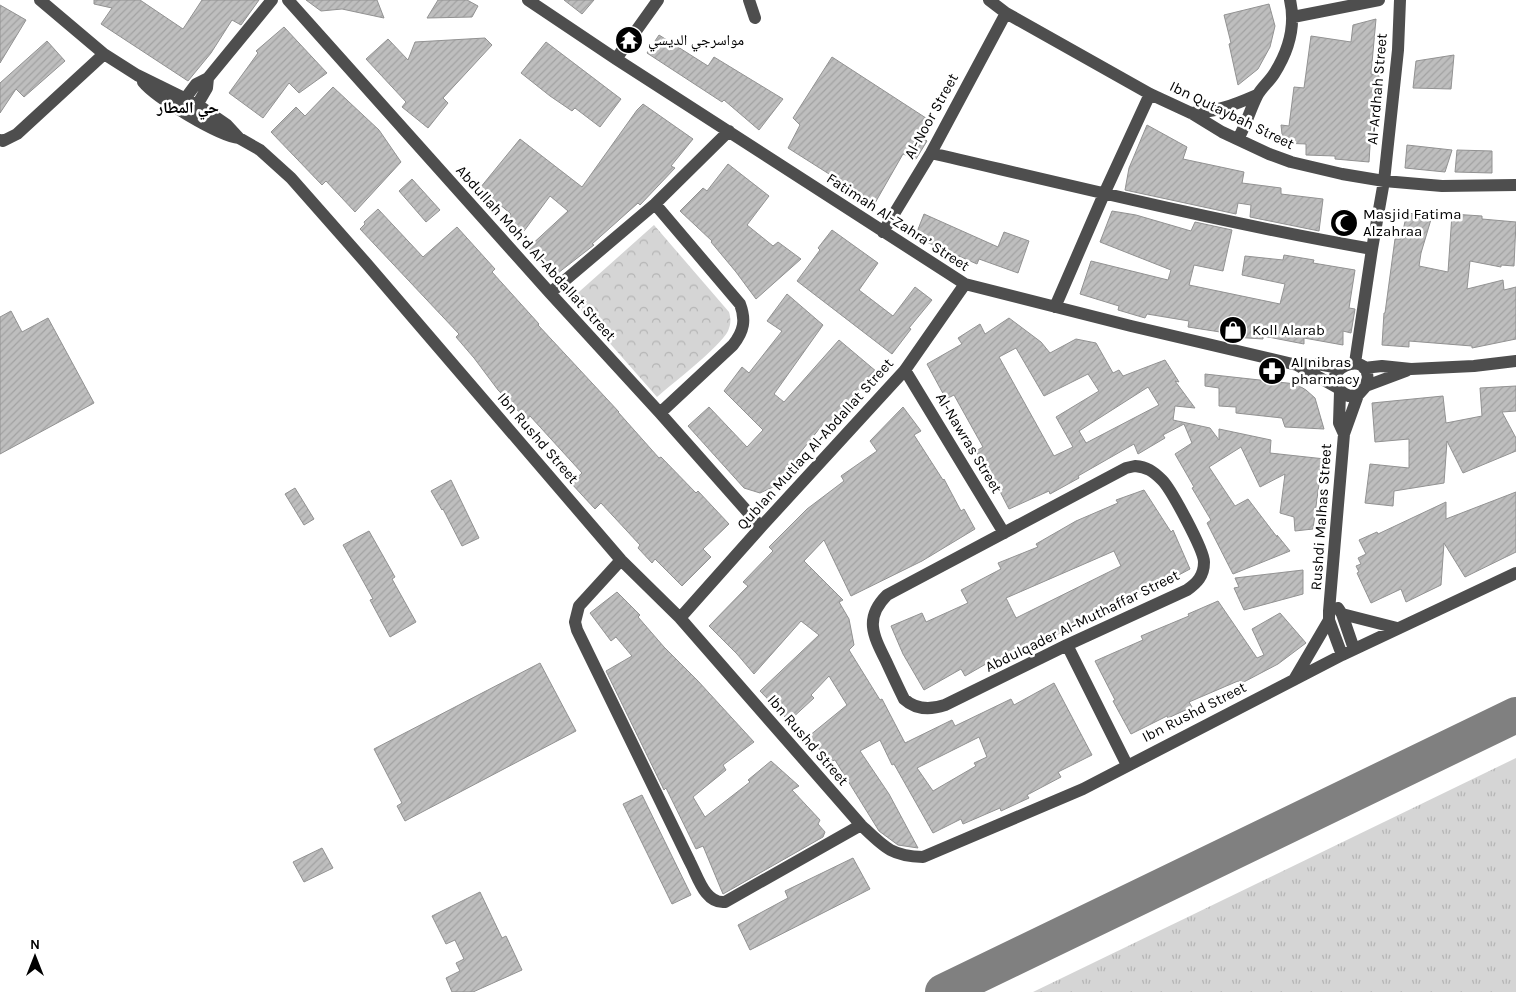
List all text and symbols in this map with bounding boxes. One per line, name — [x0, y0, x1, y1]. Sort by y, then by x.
temple icon: مواسرجي الديسي — [614, 25, 644, 55]
place label: مواسرجي الديسي — [648, 31, 744, 52]
street label: Al-Ardhah Street — [1363, 32, 1391, 146]
street label: Al-Noor Street — [900, 70, 962, 162]
street label: Ibn Qutaybah Street — [1167, 77, 1298, 153]
district label: حي المطار — [156, 98, 219, 120]
street label: Abdullah Moh’d Al-Abdallat Street — [452, 161, 620, 345]
street label: Fatimah Al-Zahra’ Street — [823, 169, 973, 275]
place label: Masjid Fatima Alzahraa — [1363, 205, 1462, 240]
mosque icon: Masjid Fatima Alzahraa — [1329, 208, 1359, 238]
shop icon: Koll Alarab — [1218, 315, 1248, 345]
place label: Koll Alarab — [1252, 321, 1325, 339]
place label: Al nibras pharmacy — [1291, 353, 1360, 388]
street label: Qublan Mutlaq Al-Abdallat Street — [733, 354, 897, 534]
pharmacy icon: Al nibras pharmacy — [1257, 356, 1287, 386]
street label: Ibn Rushd Street — [494, 389, 583, 487]
street label: Al-Nawras Street — [932, 390, 1006, 497]
street label: Rushdi Malhas Street — [1307, 443, 1335, 591]
street label: Abdulqader Al-Muthaffar Street — [982, 566, 1182, 676]
street label: Ibn Rushd Street — [1139, 678, 1249, 746]
street label: Ibn Rushd Street — [764, 691, 853, 789]
north arrow — [10, 932, 60, 982]
text: N — [30, 936, 40, 953]

